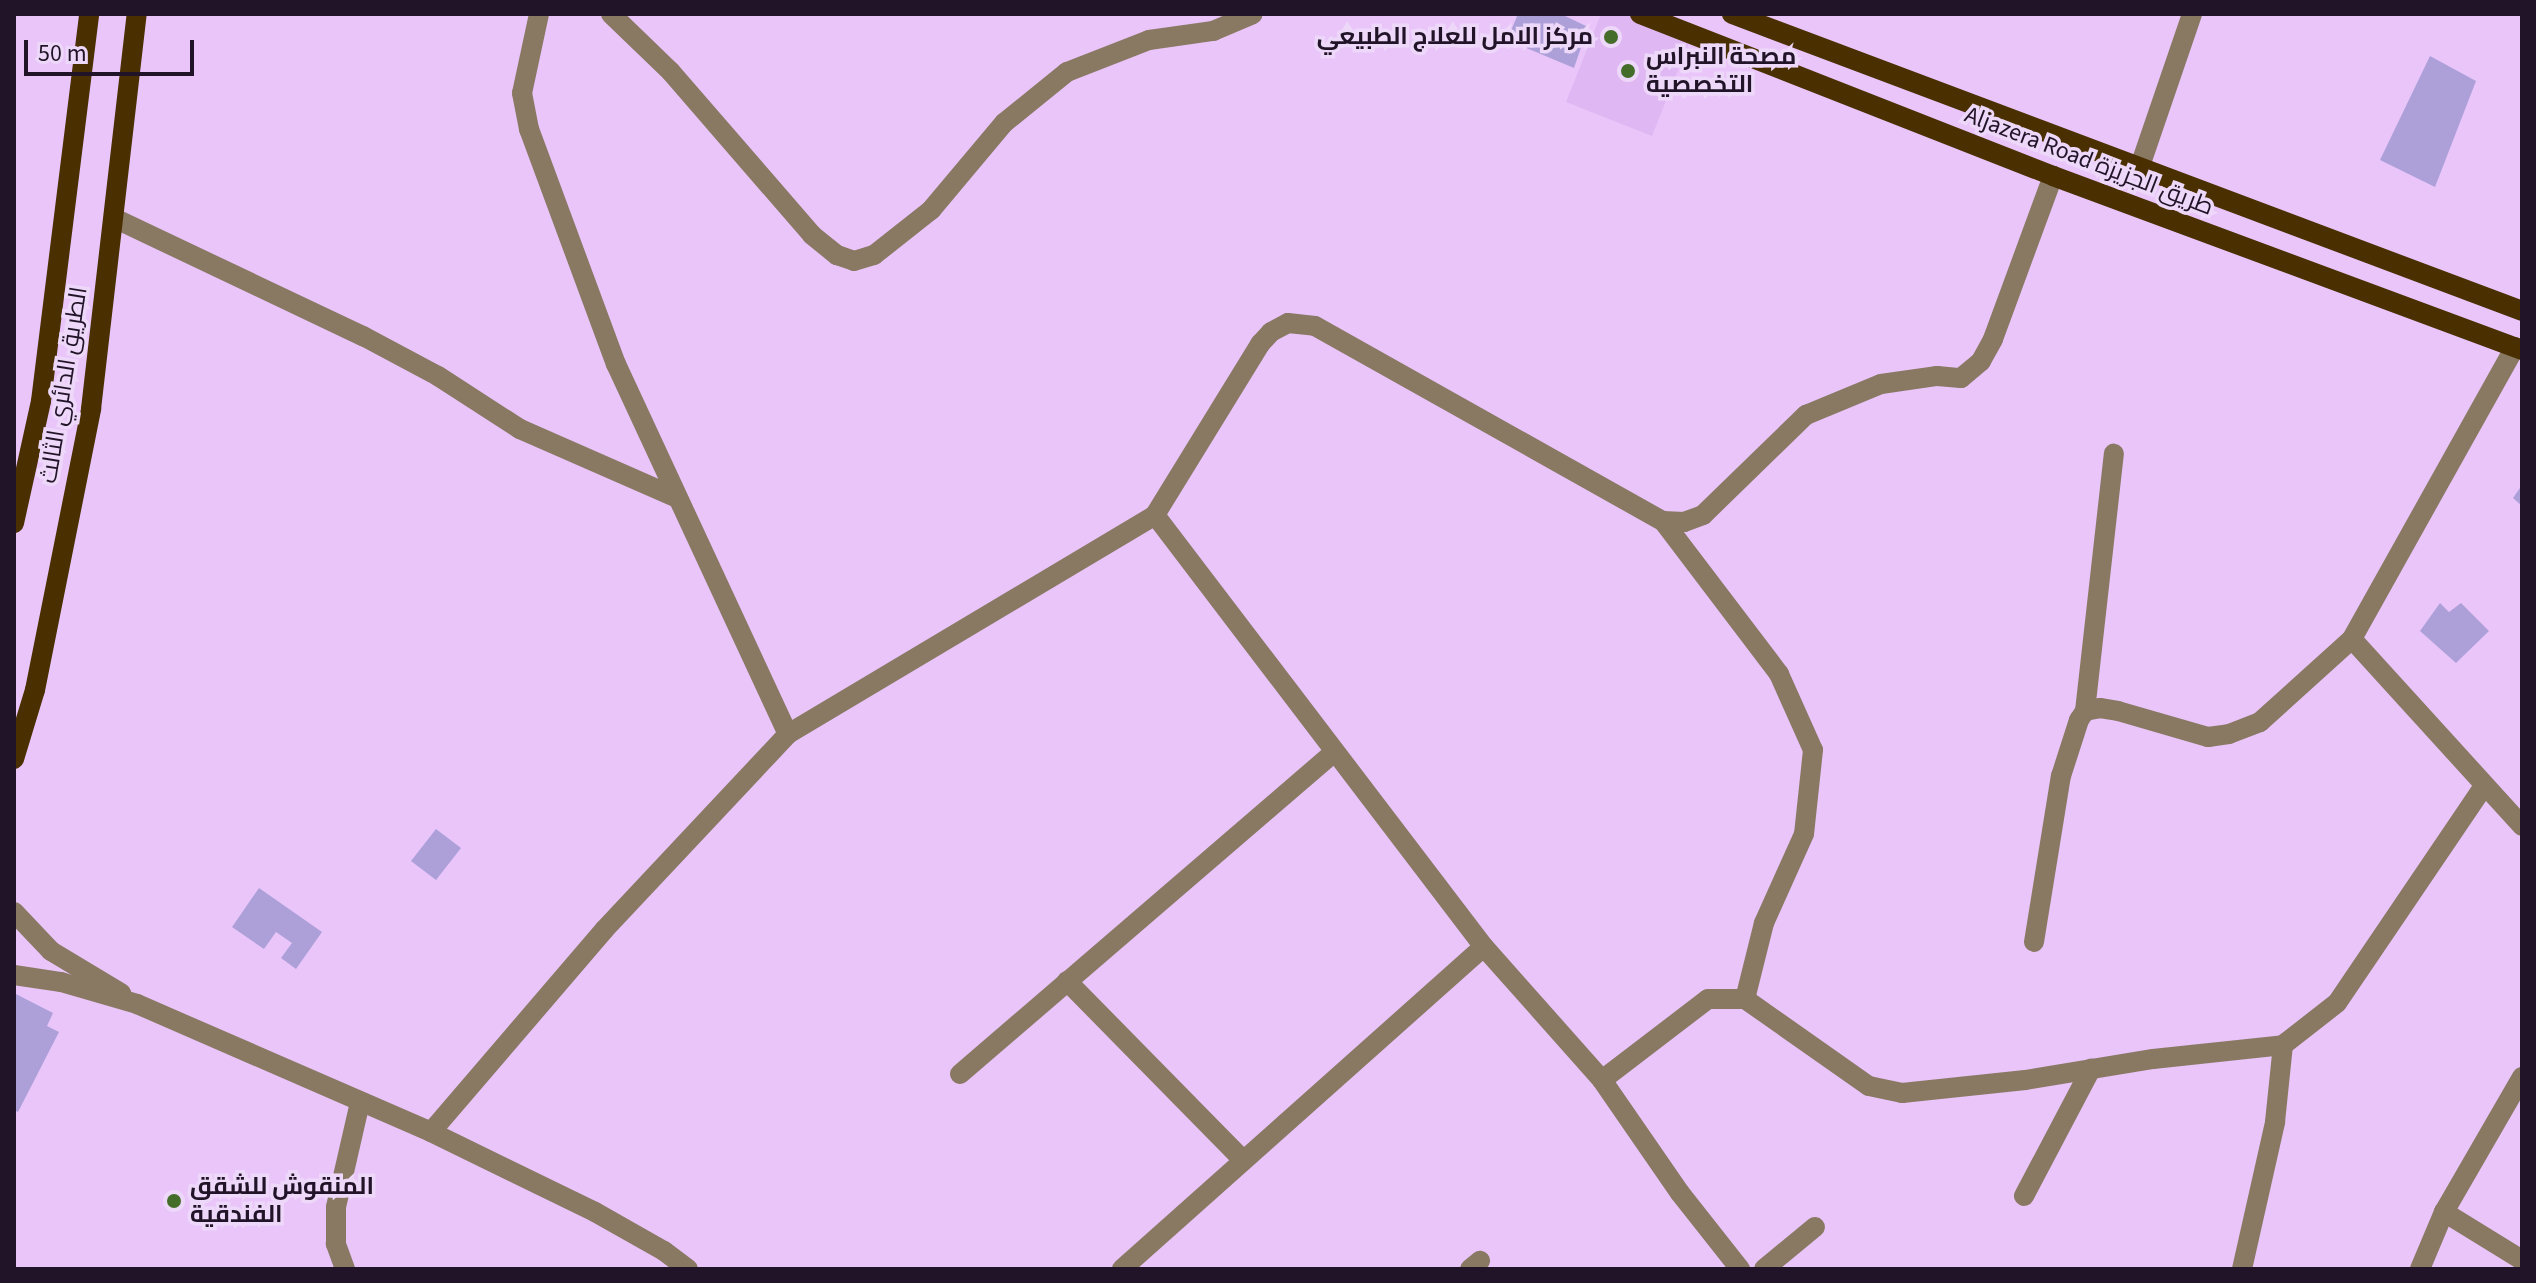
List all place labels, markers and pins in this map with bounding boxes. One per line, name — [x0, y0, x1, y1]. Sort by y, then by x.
place label: مركز الامل للعلاج الطبيعي — [1317, 23, 1593, 51]
marker: مركز الامل للعلاج الطبيعي — [1600, 26, 1622, 48]
place label: مصحة النبراس التخصصية — [1646, 43, 1796, 99]
marker: مصحة النبراس التخصصية — [1617, 60, 1639, 82]
place label: المنقوش للشقق الفندقية — [190, 1173, 374, 1229]
marker: المنقوش للشقق الفندقية — [165, 1192, 183, 1210]

